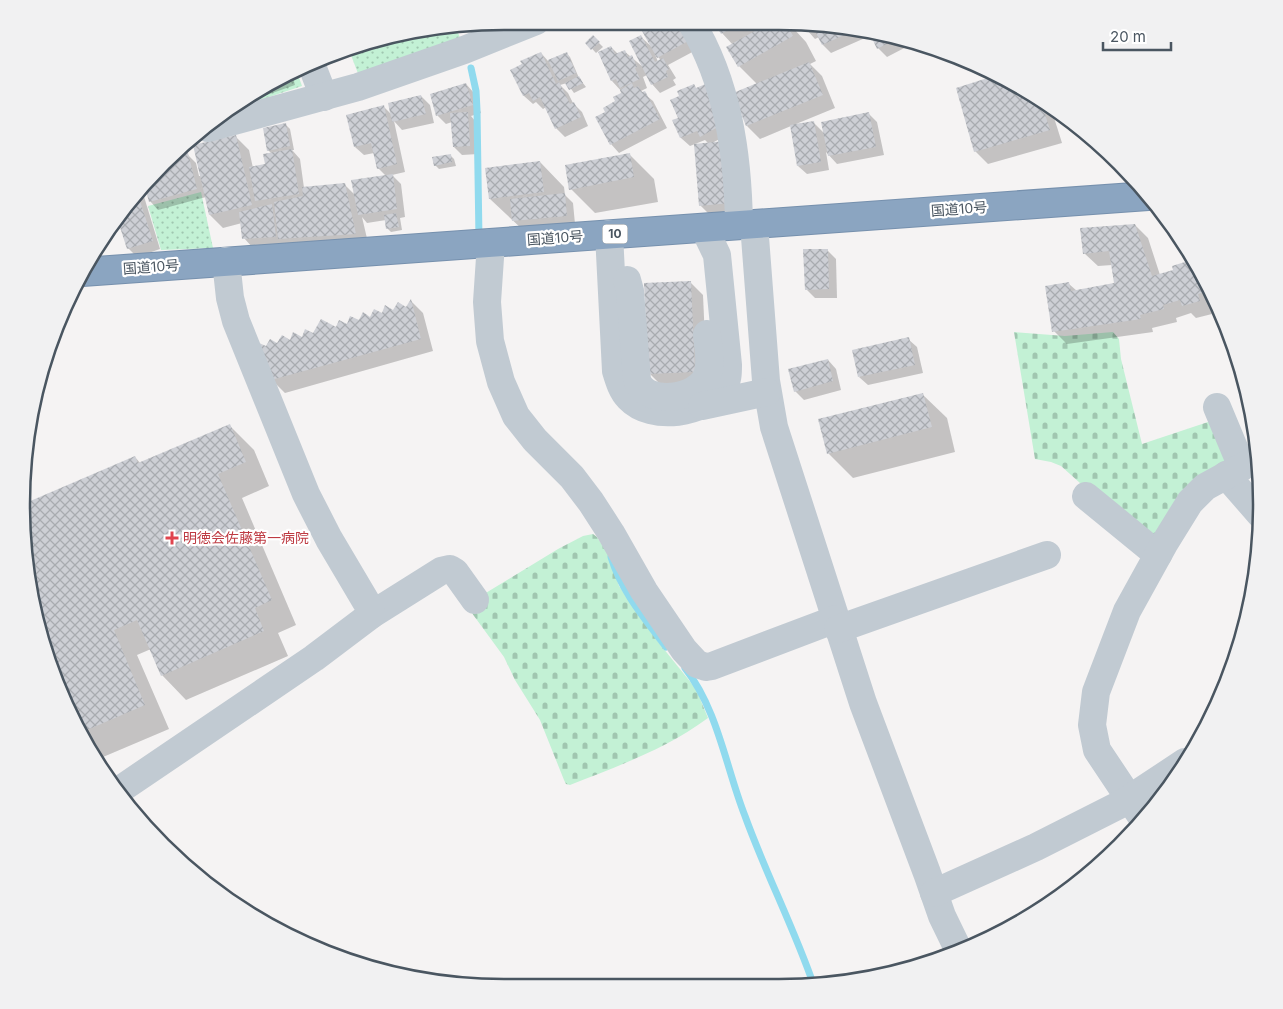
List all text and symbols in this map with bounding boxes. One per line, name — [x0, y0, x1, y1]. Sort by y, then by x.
scale bar — [1103, 20, 1170, 52]
text: 20 m — [1110, 27, 1146, 46]
street label: 国道10号 — [930, 198, 988, 219]
road number: 10 — [602, 224, 628, 243]
street label: 国道10号 — [526, 227, 584, 248]
street label: 国道10号 — [122, 256, 180, 277]
place label: 明徳会佐藤第一病院 — [183, 529, 309, 546]
marker: 明徳会佐藤第一病院 — [165, 531, 179, 545]

